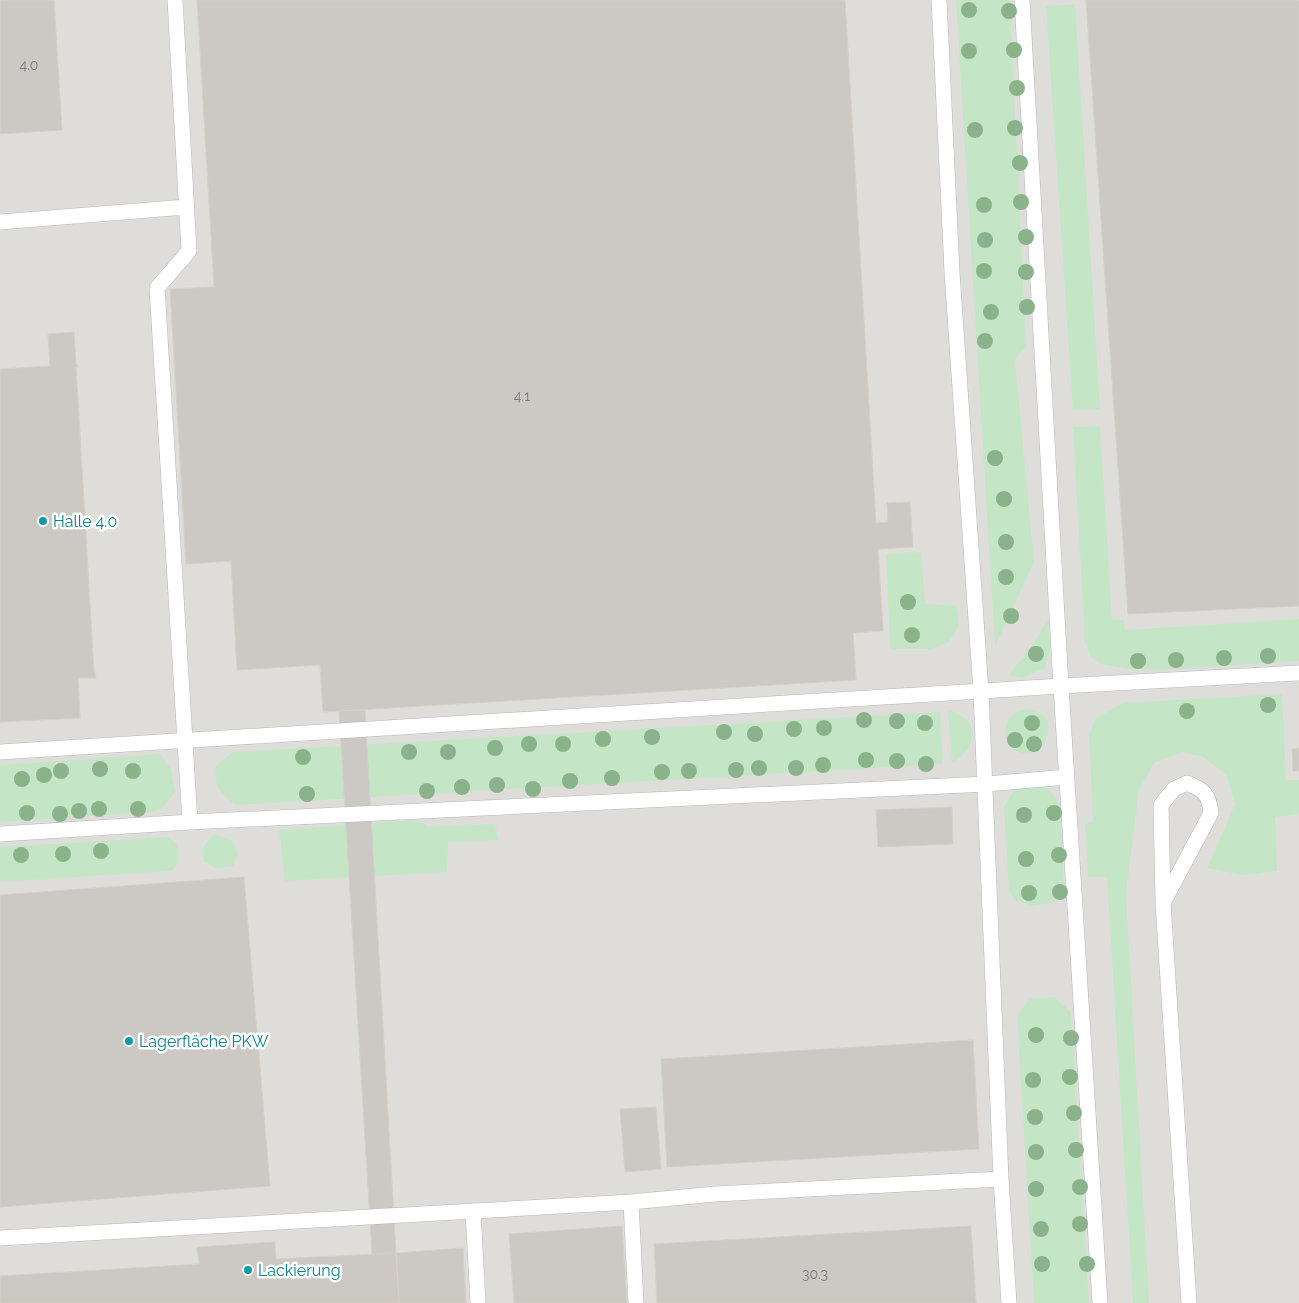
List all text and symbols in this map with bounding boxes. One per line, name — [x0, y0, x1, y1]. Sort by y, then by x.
house number: 4.0 — [20, 57, 38, 73]
house number: 4.1 — [514, 388, 530, 404]
place label: Halle 4.0 — [53, 512, 117, 531]
marker: Halle 4.0 — [37, 515, 49, 527]
place label: Lagerfläche PKW — [139, 1032, 269, 1051]
marker: Lagerfläche PKW — [123, 1035, 135, 1047]
place label: Lackierung — [258, 1261, 341, 1280]
marker: Lackierung — [242, 1264, 254, 1276]
house number: 30.3 — [802, 1266, 828, 1282]

